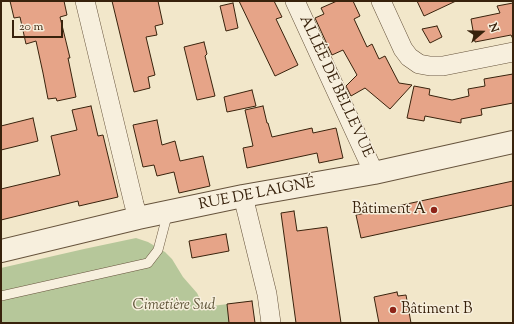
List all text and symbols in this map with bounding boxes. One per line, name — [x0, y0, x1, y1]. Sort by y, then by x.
scale bar — [14, 12, 65, 38]
north arrow — [462, 12, 502, 52]
street label: ALLÉE DE BELLEVUE — [294, 13, 376, 161]
text: 20 m — [19, 18, 43, 36]
text: N — [484, 21, 502, 35]
street label: RUE DE LAIGNÉ — [197, 175, 317, 215]
place label: Bâtiment A — [352, 201, 426, 219]
marker: Bâtiment A — [429, 205, 439, 215]
park label: Cimetière Sud — [132, 297, 216, 315]
place label: Bâtiment B — [401, 301, 472, 319]
marker: Bâtiment B — [388, 305, 398, 315]

